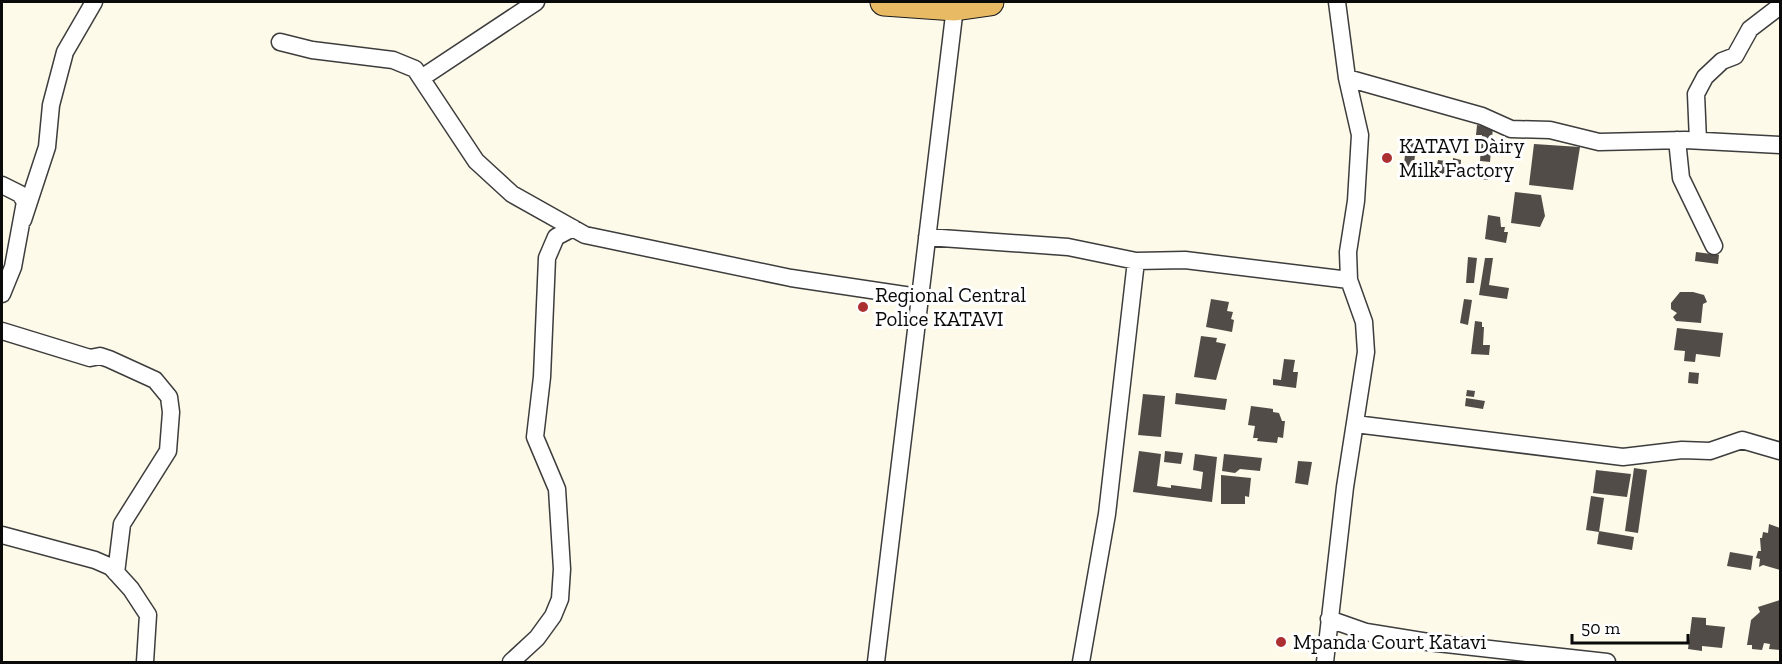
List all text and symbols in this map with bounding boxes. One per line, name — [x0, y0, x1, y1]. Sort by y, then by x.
place label: KATAVI Dàiry Milk Factory — [1399, 133, 1525, 182]
marker: KATAVI Dàiry Milk Factory — [1380, 151, 1394, 165]
place label: Regional Central Police KATAVI — [875, 282, 1026, 331]
marker: Regional Central Police KATAVI — [856, 300, 870, 314]
scale bar — [1572, 607, 1688, 645]
text: 50 m — [1581, 617, 1621, 639]
place label: Mpanda Court Katavi — [1293, 629, 1487, 654]
marker: Mpanda Court Katavi — [1274, 635, 1288, 649]

